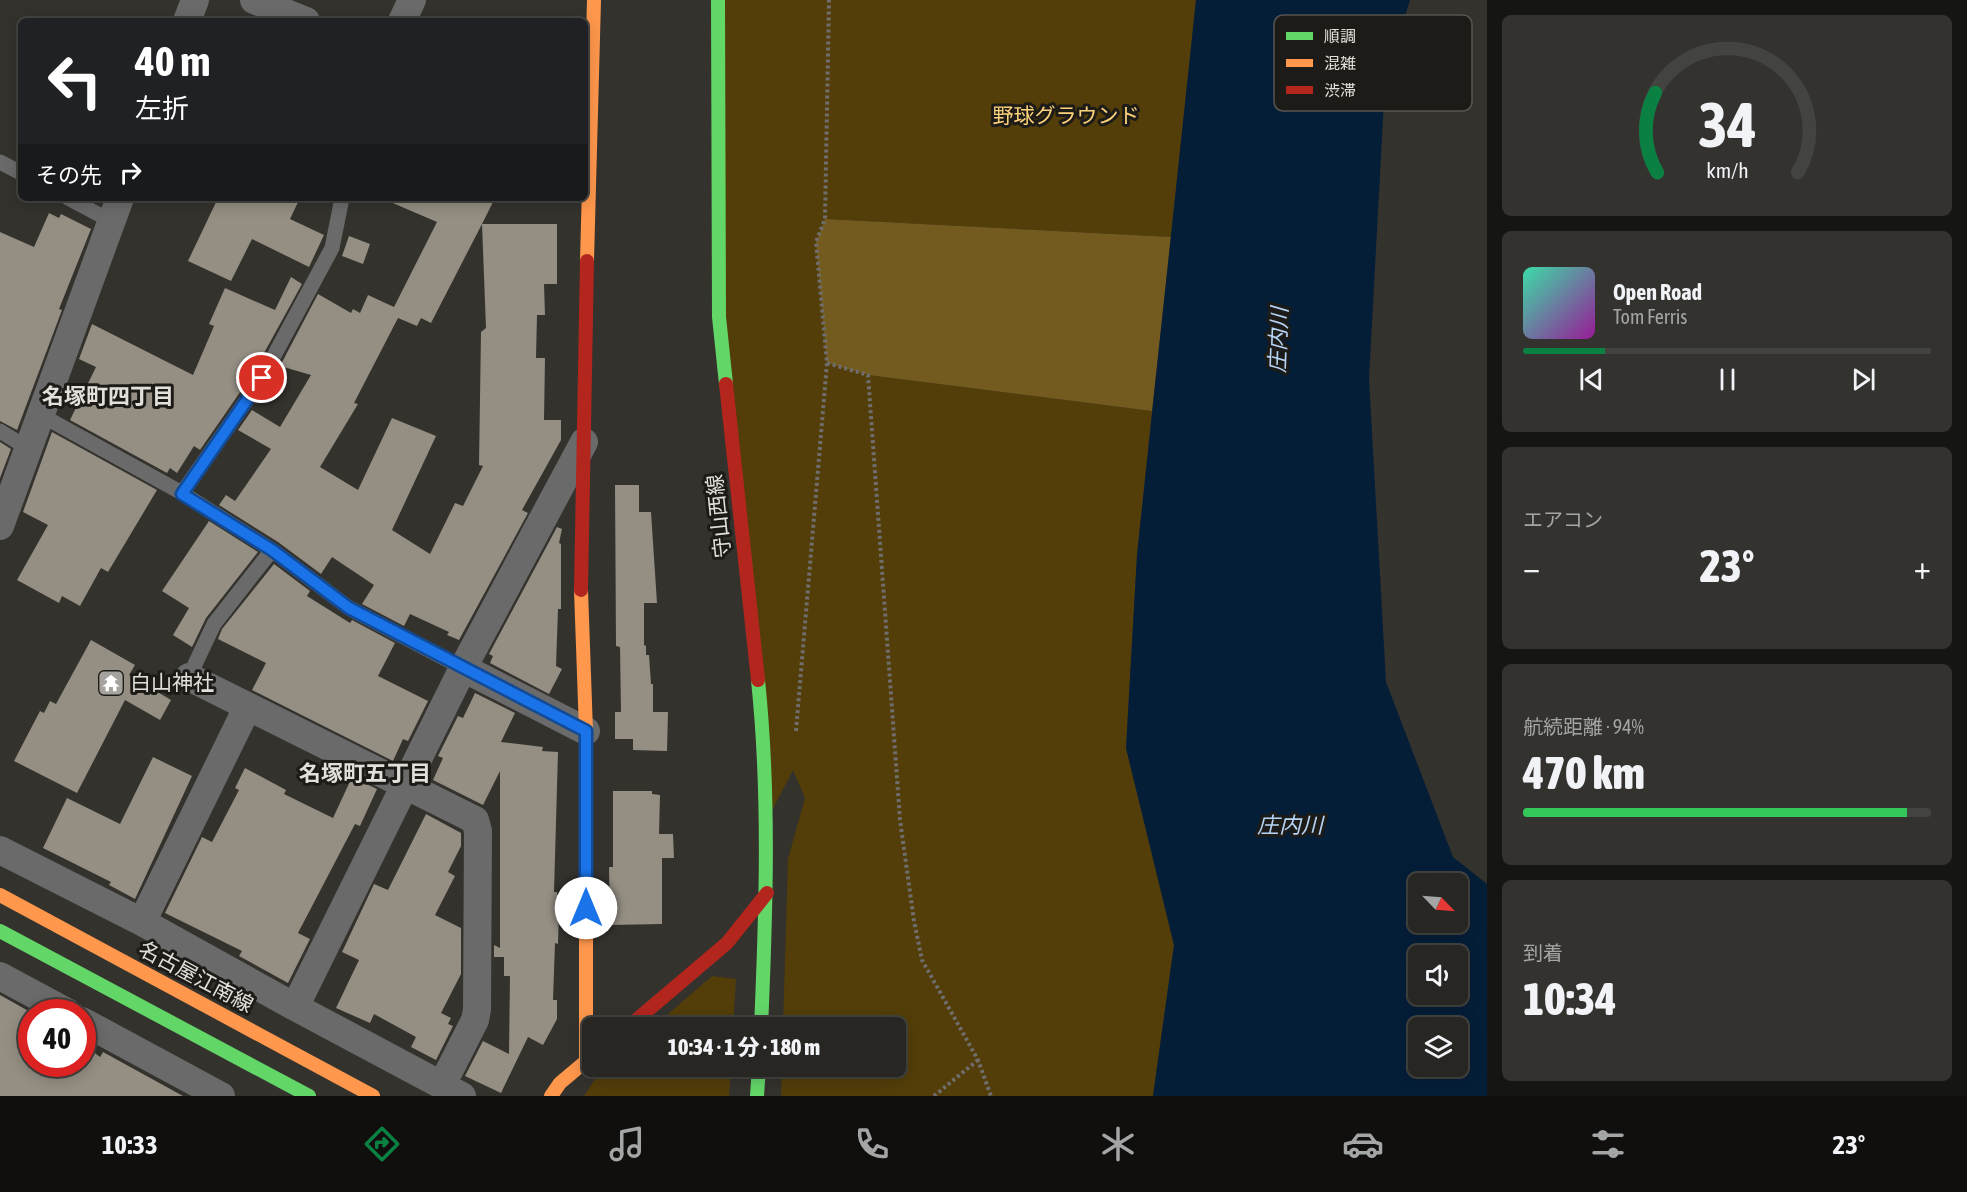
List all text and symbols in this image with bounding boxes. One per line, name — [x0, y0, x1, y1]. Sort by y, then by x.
legend — [1274, 15, 1472, 111]
text: 順調 — [1324, 27, 1356, 45]
text: 40 m — [135, 37, 210, 85]
icon: left — [36, 42, 114, 120]
text: 混雑 — [1324, 54, 1356, 72]
text: 渋滞 — [1324, 81, 1356, 99]
text: 34 — [1698, 89, 1756, 160]
text: 左折 — [135, 93, 189, 124]
park label: 野球グラウンド — [993, 103, 1140, 127]
icon: right — [114, 156, 147, 189]
text: km/h — [1706, 158, 1748, 183]
text: その先 — [36, 162, 102, 188]
text: Open Road — [1613, 279, 1702, 305]
water label: 庄内川 — [1264, 305, 1292, 373]
text: Tom Ferris — [1613, 305, 1687, 328]
pin — [236, 352, 287, 403]
icon: arrive — [245, 361, 278, 394]
icon: previous — [1575, 363, 1608, 396]
icon: pause — [1711, 363, 1744, 396]
icon: next — [1847, 363, 1880, 396]
district label: 名塚町四丁目 — [42, 383, 174, 409]
street label: 守山西線 — [702, 473, 734, 559]
text: エアコン — [1523, 508, 1603, 531]
text: 23° — [1700, 540, 1754, 592]
text: − — [1523, 548, 1540, 586]
text: + — [1914, 548, 1931, 586]
temple icon: 白山神社 — [96, 668, 126, 698]
place label: 白山神社 — [130, 670, 214, 694]
text: 航続距離 · 94% — [1523, 715, 1644, 738]
text: 470 km — [1523, 747, 1645, 799]
district label: 名塚町五丁目 — [299, 760, 431, 786]
water label: 庄内川 — [1257, 812, 1325, 838]
north arrow — [1408, 873, 1468, 933]
map controls — [1408, 873, 1468, 1077]
position arrow — [554, 876, 618, 940]
street label: 名古屋江南線 — [135, 936, 258, 1016]
text: 到着 — [1523, 941, 1563, 964]
button: sound — [1408, 945, 1468, 1005]
text: 10:34 — [1523, 973, 1617, 1025]
speed limit sign: 40 — [18, 999, 96, 1077]
button: layers — [1408, 1017, 1468, 1077]
text: 10:34 · 1 分 · 180 m — [668, 1034, 820, 1060]
icon: directions — [361, 1123, 403, 1165]
icon: music — [606, 1123, 648, 1165]
icon: phone — [851, 1123, 893, 1165]
icon: climate — [1097, 1123, 1139, 1165]
icon: car — [1342, 1123, 1384, 1165]
icon: filters — [1587, 1123, 1629, 1165]
text: 10:33 — [102, 1129, 158, 1160]
text: 23° — [1832, 1129, 1865, 1160]

